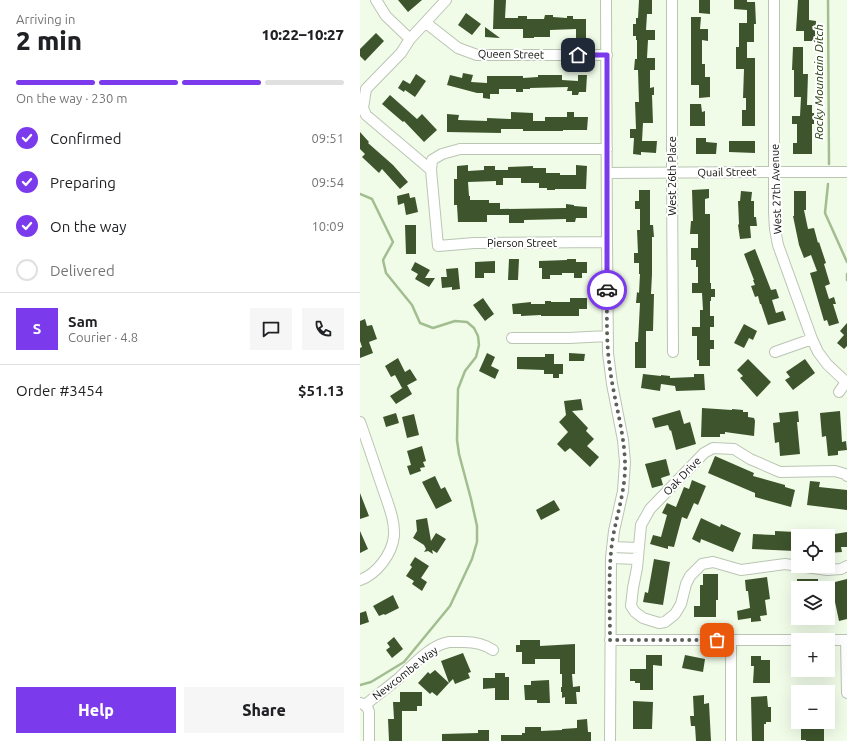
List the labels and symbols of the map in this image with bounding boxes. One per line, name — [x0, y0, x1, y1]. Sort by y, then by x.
water label: Rocky Mountain Ditch — [812, 24, 825, 140]
pin — [561, 38, 595, 72]
street label: Queen Street — [478, 47, 545, 61]
street label: West 26th Place — [666, 136, 678, 216]
street label: West 27th Avenue — [768, 144, 784, 234]
street label: Quail Street — [697, 165, 757, 179]
street label: Pierson Street — [487, 237, 558, 249]
courier — [587, 270, 627, 310]
street label: Oak Drive — [661, 454, 703, 498]
pin — [700, 623, 734, 657]
street label: Newcombe Way — [370, 643, 441, 702]

